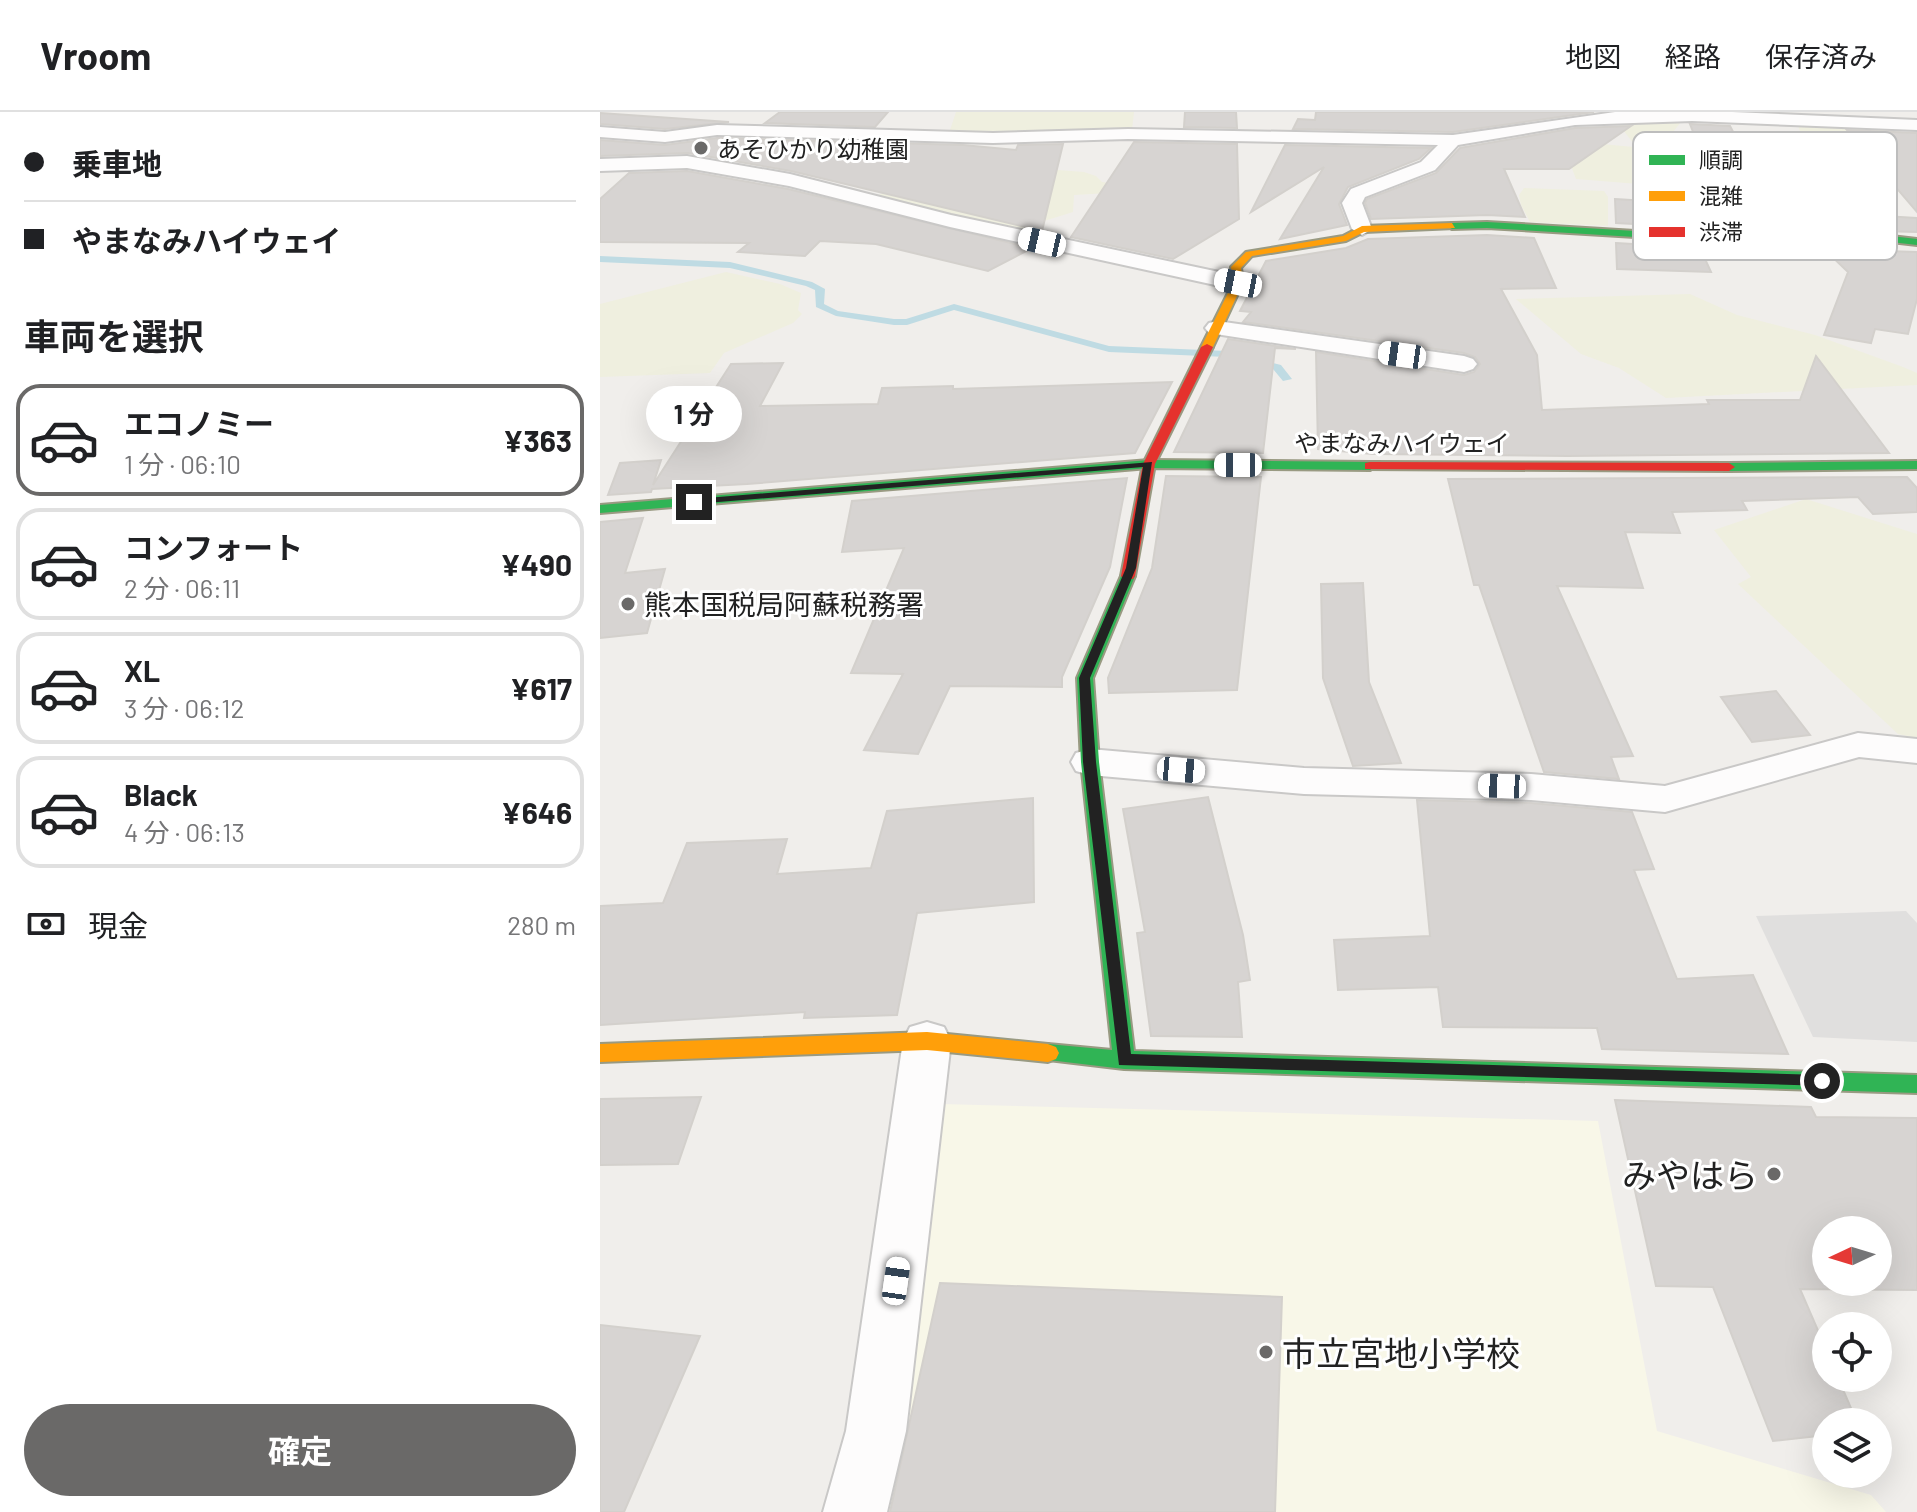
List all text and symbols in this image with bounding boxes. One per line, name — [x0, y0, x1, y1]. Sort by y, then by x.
text: Vroom — [40, 32, 151, 78]
text: 地図 — [1565, 39, 1621, 73]
text: 経路 — [1665, 39, 1721, 73]
text: 保存済み — [1765, 39, 1877, 73]
legend — [1633, 132, 1897, 260]
place label: あそひかり幼稚園 — [717, 134, 909, 163]
marker: あそひかり幼稚園 — [692, 139, 710, 157]
text: 乗車地 — [72, 145, 162, 181]
text: 順調 — [1699, 146, 1743, 172]
text: 混雑 — [1699, 182, 1743, 208]
text: 渋滞 — [1699, 218, 1743, 244]
text: やまなみハイウェイ — [72, 222, 341, 258]
car — [1016, 225, 1068, 259]
car — [1212, 267, 1264, 299]
text: 車両を選択 — [24, 314, 204, 357]
car — [1377, 340, 1427, 370]
callout: 1 分 — [646, 386, 742, 442]
text: 1 分 — [674, 398, 714, 429]
icon: car — [28, 404, 100, 476]
text: エコノミー — [124, 405, 274, 441]
text: ¥363 — [503, 422, 572, 458]
street label: やまなみハイウェイ — [1294, 428, 1510, 457]
text: 1 分 · 06:10 — [124, 448, 241, 479]
car — [1214, 453, 1262, 477]
route end — [676, 484, 712, 520]
icon: car — [28, 528, 100, 600]
text: コンフォート — [124, 529, 303, 565]
text: ¥490 — [500, 546, 572, 582]
text: 2 分 · 06:11 — [124, 572, 240, 603]
place label: 熊本国税局阿蘇税務署 — [644, 587, 924, 621]
marker: 熊本国税局阿蘇税務署 — [619, 595, 637, 613]
icon: car — [28, 652, 100, 724]
text: XL — [124, 652, 160, 688]
text: ¥617 — [510, 670, 572, 706]
text: 3 分 · 06:12 — [124, 692, 244, 723]
car — [1156, 756, 1206, 784]
car — [1478, 773, 1526, 799]
icon: car — [28, 776, 100, 848]
text: Black — [124, 776, 198, 812]
text: ¥646 — [501, 794, 572, 830]
text: 4 分 · 06:13 — [124, 816, 245, 847]
icon: cash — [24, 902, 68, 946]
text: 現金 — [88, 907, 148, 943]
text: 280 m — [507, 909, 576, 940]
route start — [1804, 1063, 1840, 1099]
place label: みやはら — [1622, 1154, 1758, 1195]
marker: みやはら — [1765, 1165, 1783, 1183]
north arrow — [1812, 1216, 1892, 1296]
map controls — [1812, 1216, 1892, 1488]
car — [881, 1256, 911, 1306]
button: locate — [1812, 1312, 1892, 1392]
place label: 市立宮地小学校 — [1282, 1332, 1520, 1373]
marker: 市立宮地小学校 — [1257, 1343, 1275, 1361]
button: 確定 — [24, 1404, 576, 1496]
button: layers — [1812, 1408, 1892, 1488]

